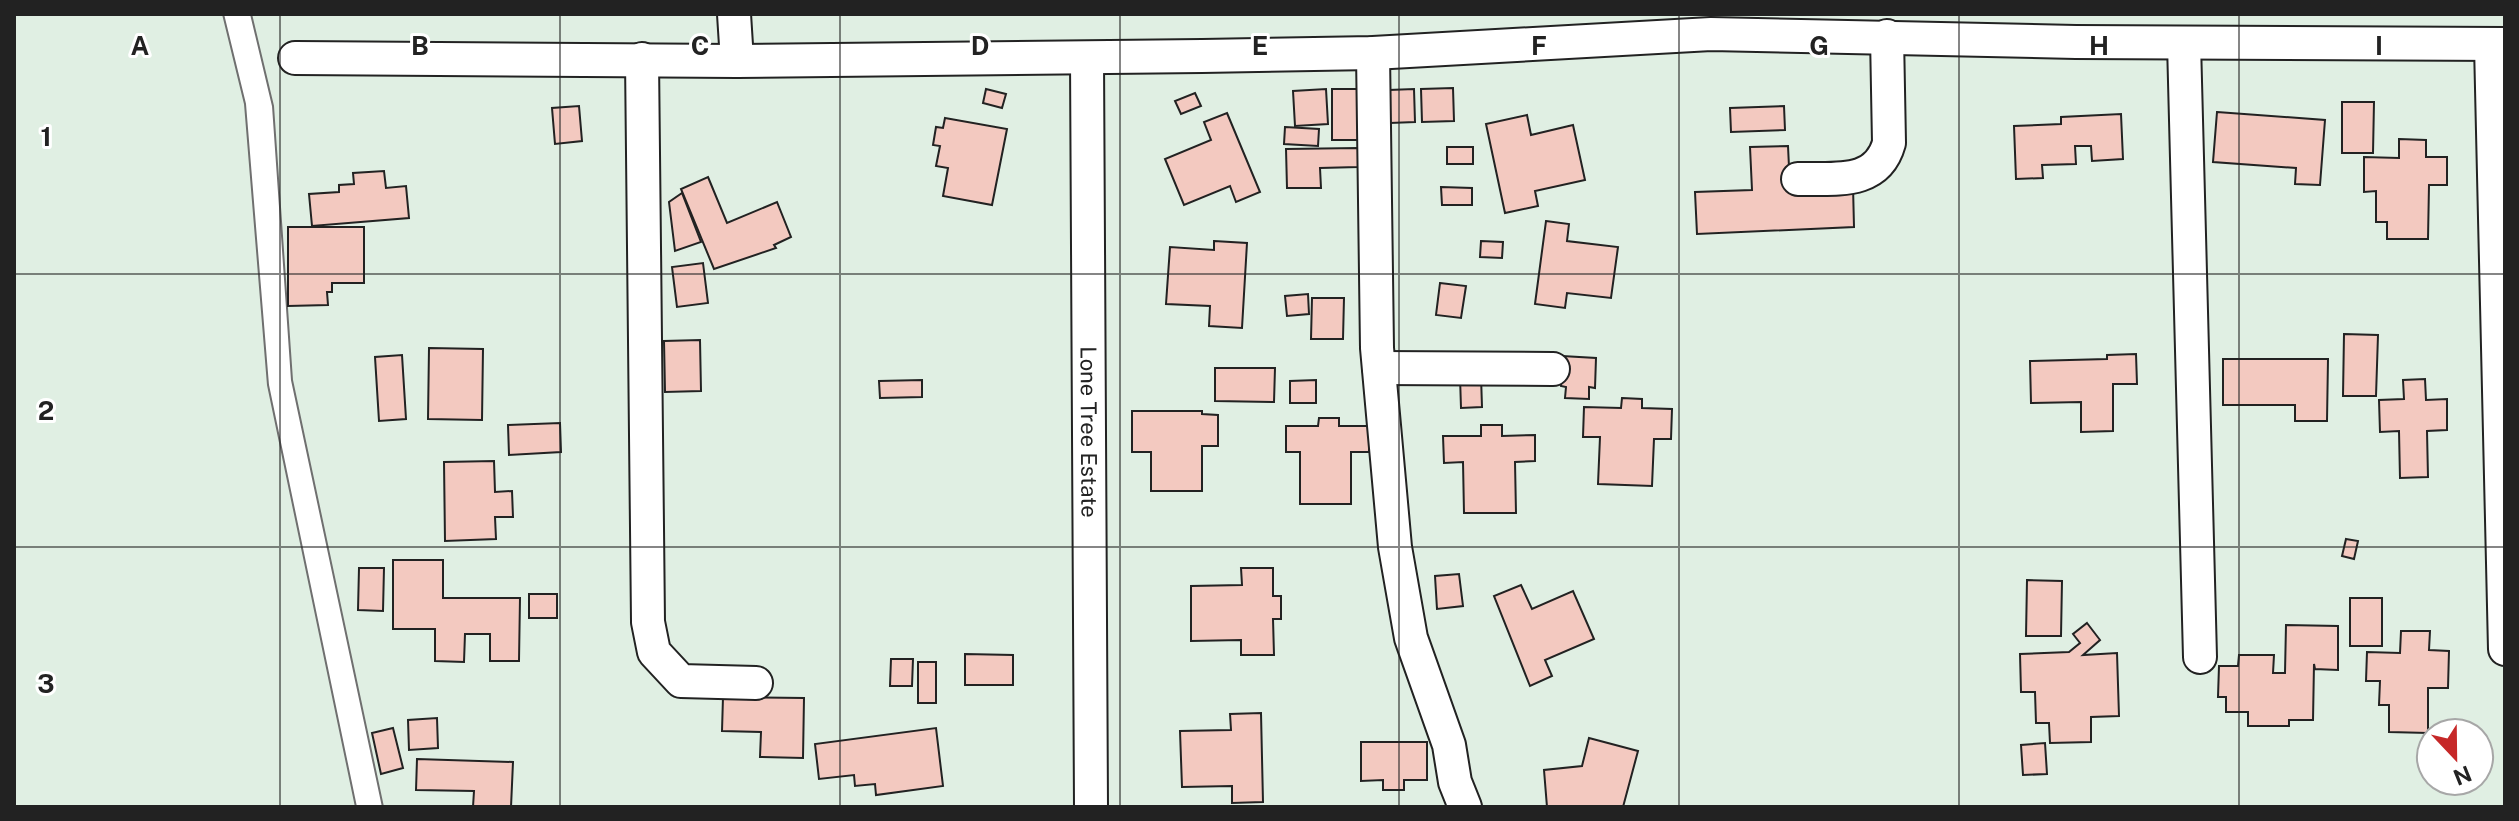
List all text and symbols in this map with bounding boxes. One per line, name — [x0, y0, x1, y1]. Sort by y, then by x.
text: A — [131, 30, 150, 61]
text: B — [411, 30, 429, 61]
text: C — [691, 30, 709, 61]
text: D — [971, 30, 989, 61]
text: E — [1252, 30, 1268, 61]
text: F — [1531, 30, 1547, 61]
text: G — [1809, 30, 1829, 61]
text: H — [2089, 30, 2109, 61]
text: I — [2375, 30, 2383, 61]
text: 1 — [40, 121, 52, 152]
street label: Lone Tree Estate — [1076, 346, 1102, 518]
text: 2 — [38, 395, 54, 426]
text: 3 — [37, 668, 55, 699]
north arrow — [2415, 717, 2495, 797]
text: N — [2450, 760, 2475, 791]

